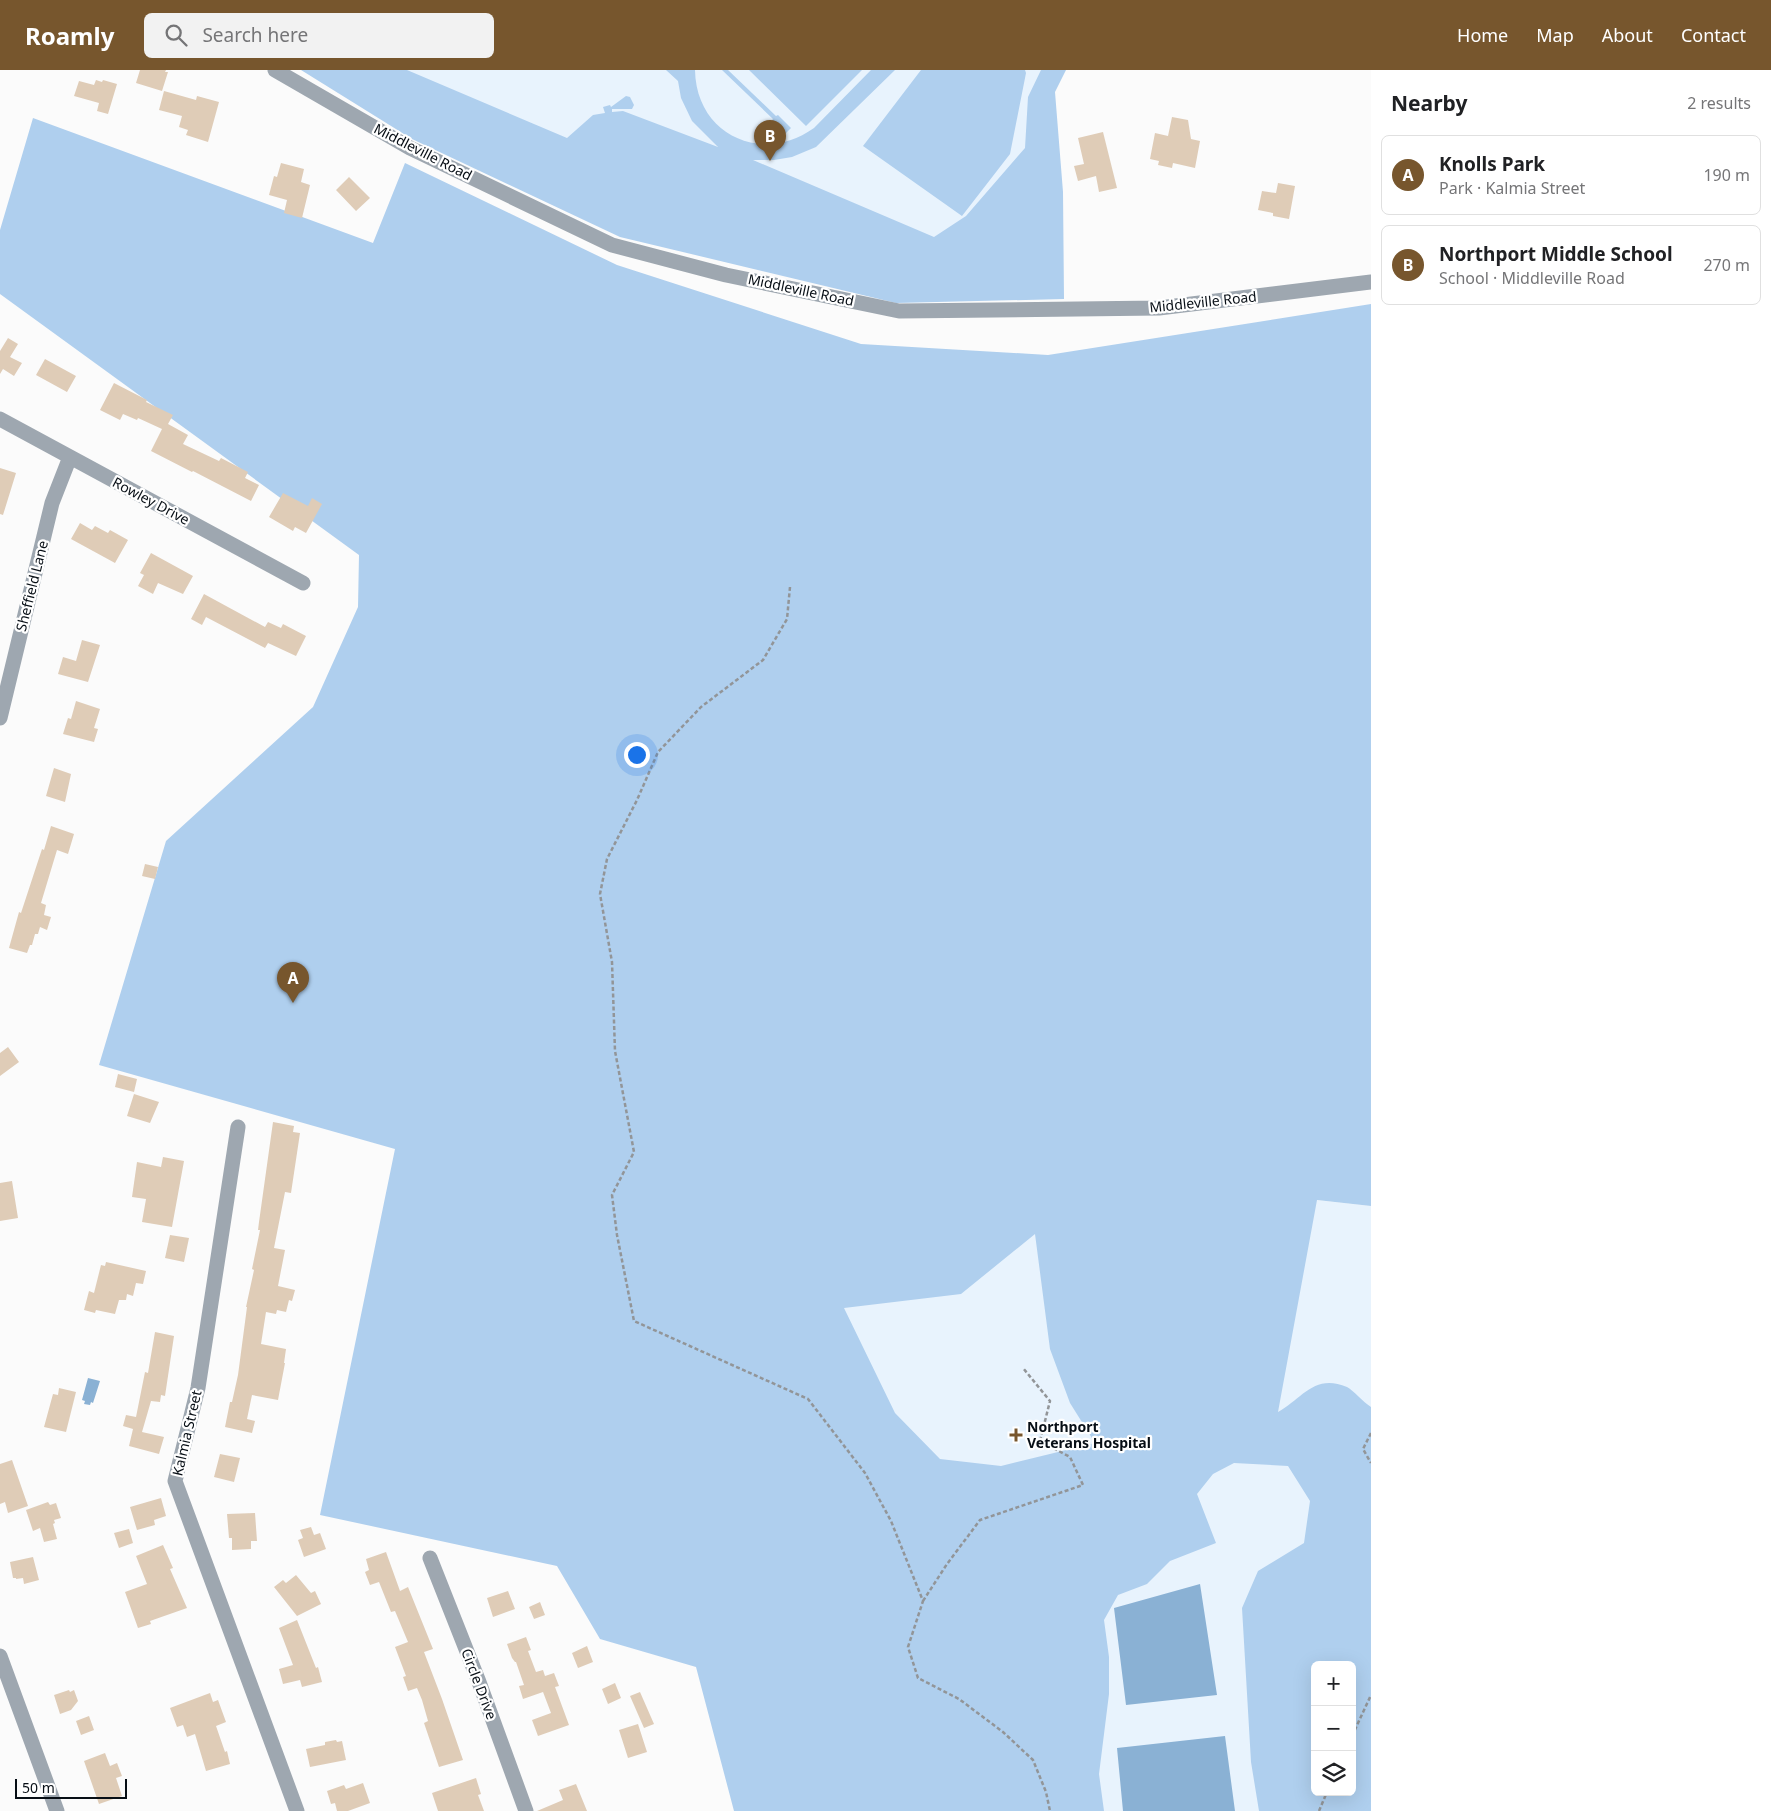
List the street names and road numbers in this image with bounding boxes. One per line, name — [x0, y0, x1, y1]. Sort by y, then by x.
street label: Middleville Road — [371, 119, 476, 185]
street label: Middleville Road — [746, 269, 856, 310]
street label: Middleville Road — [1148, 286, 1258, 317]
street label: Rowley Drive — [109, 472, 193, 529]
street label: Sheffield Lane — [11, 538, 52, 633]
street label: Kalmia Street — [167, 1388, 206, 1478]
street label: Circle Drive — [457, 1646, 502, 1722]

